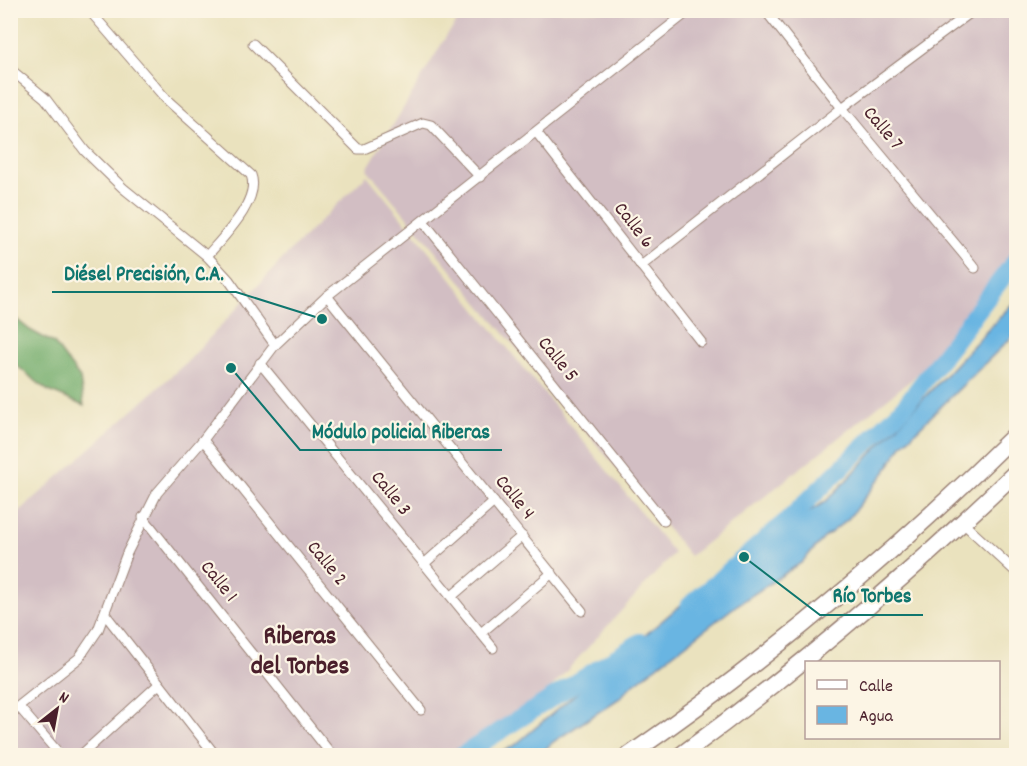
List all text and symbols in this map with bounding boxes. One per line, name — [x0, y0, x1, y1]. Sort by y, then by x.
street label: Calle 7 — [855, 101, 909, 157]
street label: Calle 6 — [606, 197, 660, 255]
callout: Diésel Precisión, C.A. — [52, 253, 236, 292]
text: Diésel Precisión, C.A. — [64, 261, 224, 291]
street label: Calle 5 — [530, 331, 584, 389]
callout: Módulo policial Riberas — [300, 411, 502, 450]
text: Módulo policial Riberas — [312, 419, 490, 449]
street label: Calle 3 — [363, 465, 417, 523]
street label: Calle 4 — [487, 470, 541, 526]
street label: Calle 2 — [299, 535, 353, 593]
street label: Calle 1 — [192, 555, 244, 609]
callout: Río Torbes — [820, 576, 923, 615]
text: Río Torbes — [832, 583, 912, 613]
district label: Riberas del Torbes — [251, 619, 349, 686]
legend — [805, 661, 1000, 739]
text: Calle — [859, 675, 893, 700]
north arrow — [27, 679, 87, 739]
text: N — [54, 686, 73, 710]
text: Agua — [859, 705, 893, 730]

